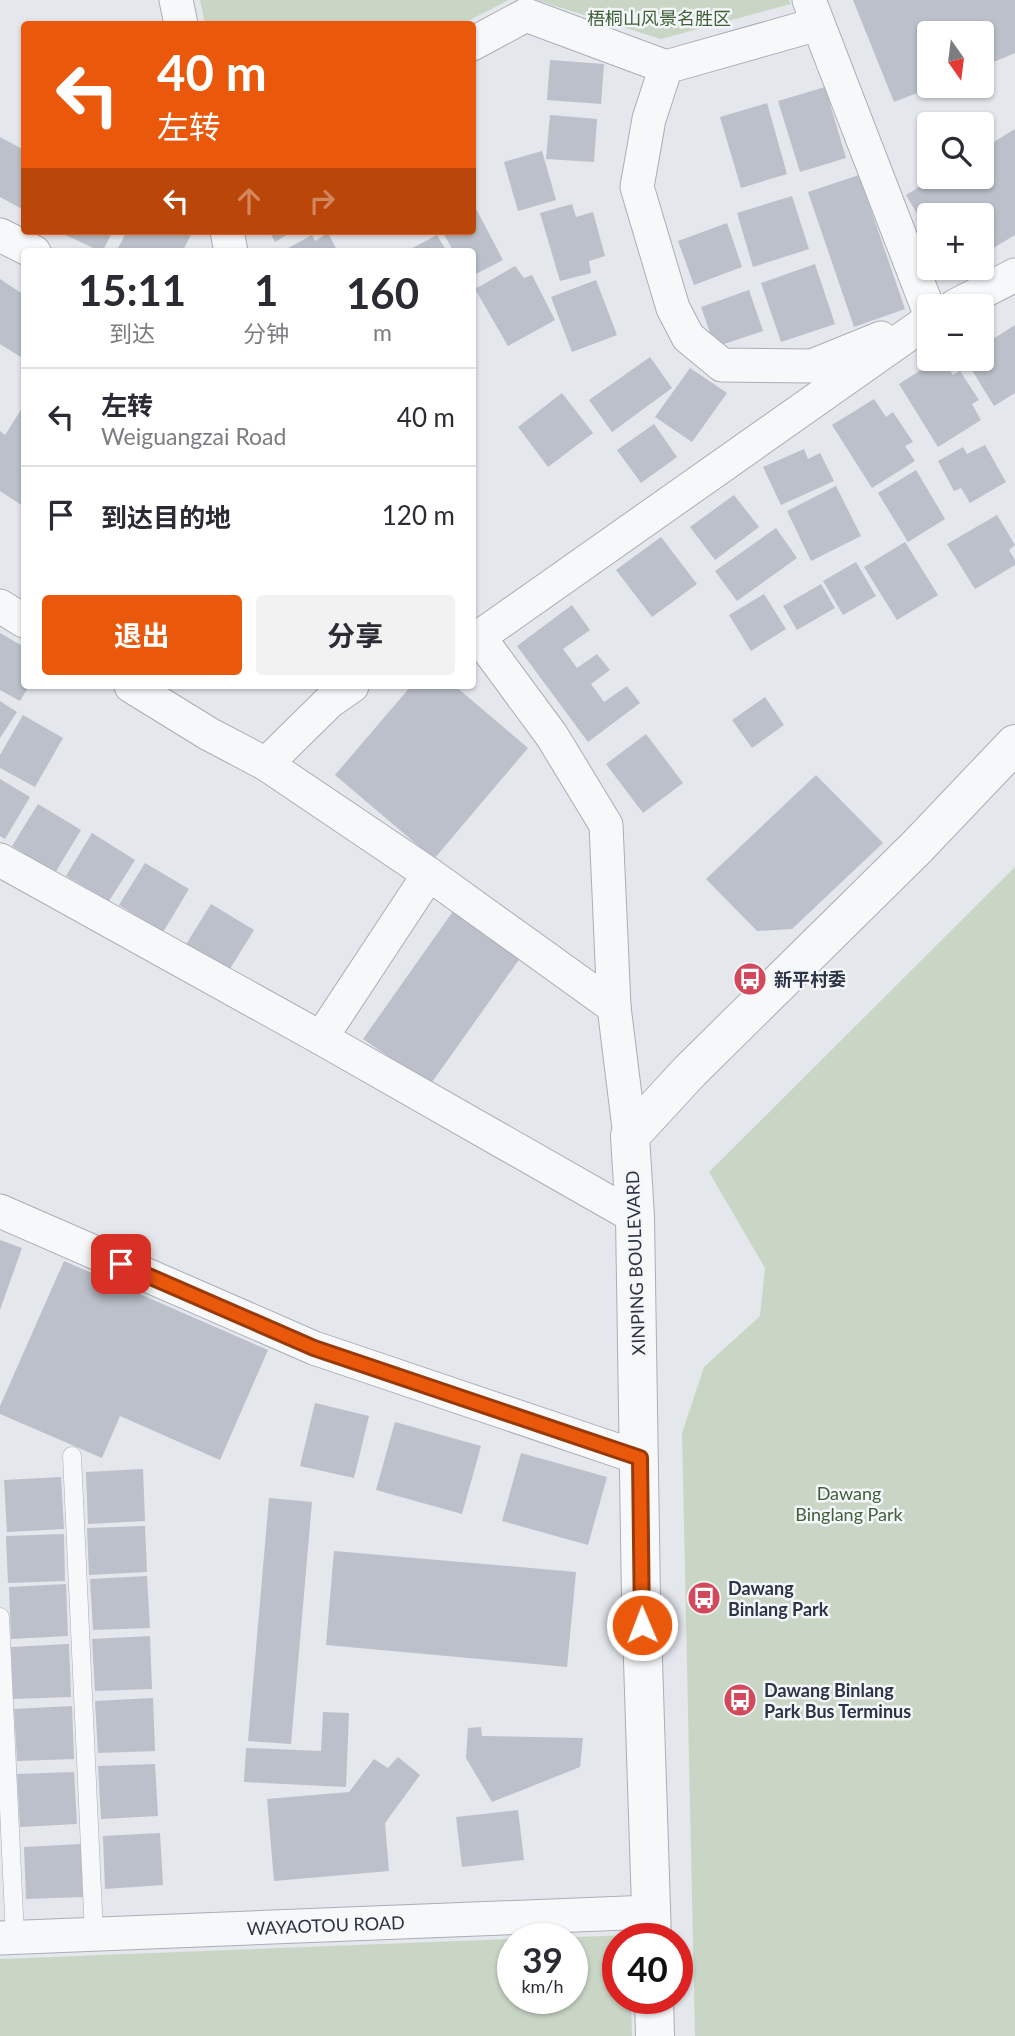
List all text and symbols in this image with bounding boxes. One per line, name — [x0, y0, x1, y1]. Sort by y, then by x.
park label: 梧桐山风景名胜区 — [587, 7, 731, 29]
north arrow — [917, 21, 994, 98]
map controls — [917, 21, 994, 371]
text: 40 m — [157, 43, 267, 101]
icon: left — [42, 49, 133, 140]
text: 左转 — [157, 107, 221, 146]
button: search — [917, 112, 994, 189]
icon: left — [157, 182, 195, 220]
icon: ahead — [230, 182, 268, 220]
icon: right — [303, 182, 341, 220]
button: + — [917, 203, 994, 280]
text: 15:11 — [78, 265, 186, 315]
text: 1 — [254, 265, 278, 315]
text: 160 — [346, 268, 419, 318]
button: − — [917, 294, 994, 371]
text: m — [373, 318, 392, 346]
text: 到达 — [109, 319, 155, 347]
text: 分钟 — [243, 319, 289, 347]
text: 左转 — [101, 389, 153, 421]
icon: left — [42, 398, 80, 436]
text: 40 m — [397, 401, 455, 433]
text: Weiguangzai Road — [101, 422, 286, 450]
icon: arrive — [42, 496, 80, 534]
text: 120 m — [382, 499, 455, 531]
text: 到达目的地 — [101, 501, 231, 533]
button: 退出 — [42, 595, 242, 675]
button: 分享 — [256, 595, 455, 675]
bus stop icon: 新平村委 — [731, 960, 769, 998]
place label: 新平村委 — [774, 968, 846, 990]
street label: XINPING BOULEVARD — [621, 1170, 649, 1356]
pin — [91, 1234, 151, 1294]
icon: arrive — [102, 1245, 140, 1283]
park label: Dawang Binglang Park — [795, 1482, 904, 1525]
place label: Dawang Binlang Park — [728, 1577, 829, 1620]
bus stop icon: Dawang Binlang Park — [685, 1579, 723, 1617]
position arrow — [605, 1588, 679, 1662]
place label: Dawang Binlang Park Bus Terminus — [764, 1679, 911, 1722]
bus stop icon: Dawang Binlang Park Bus Terminus — [721, 1681, 759, 1719]
street label: WAYAOTOU ROAD — [246, 1911, 405, 1939]
speed limit sign: 40 — [602, 1923, 693, 2014]
text: 39 — [522, 1938, 563, 1980]
text: km/h — [521, 1975, 564, 1997]

